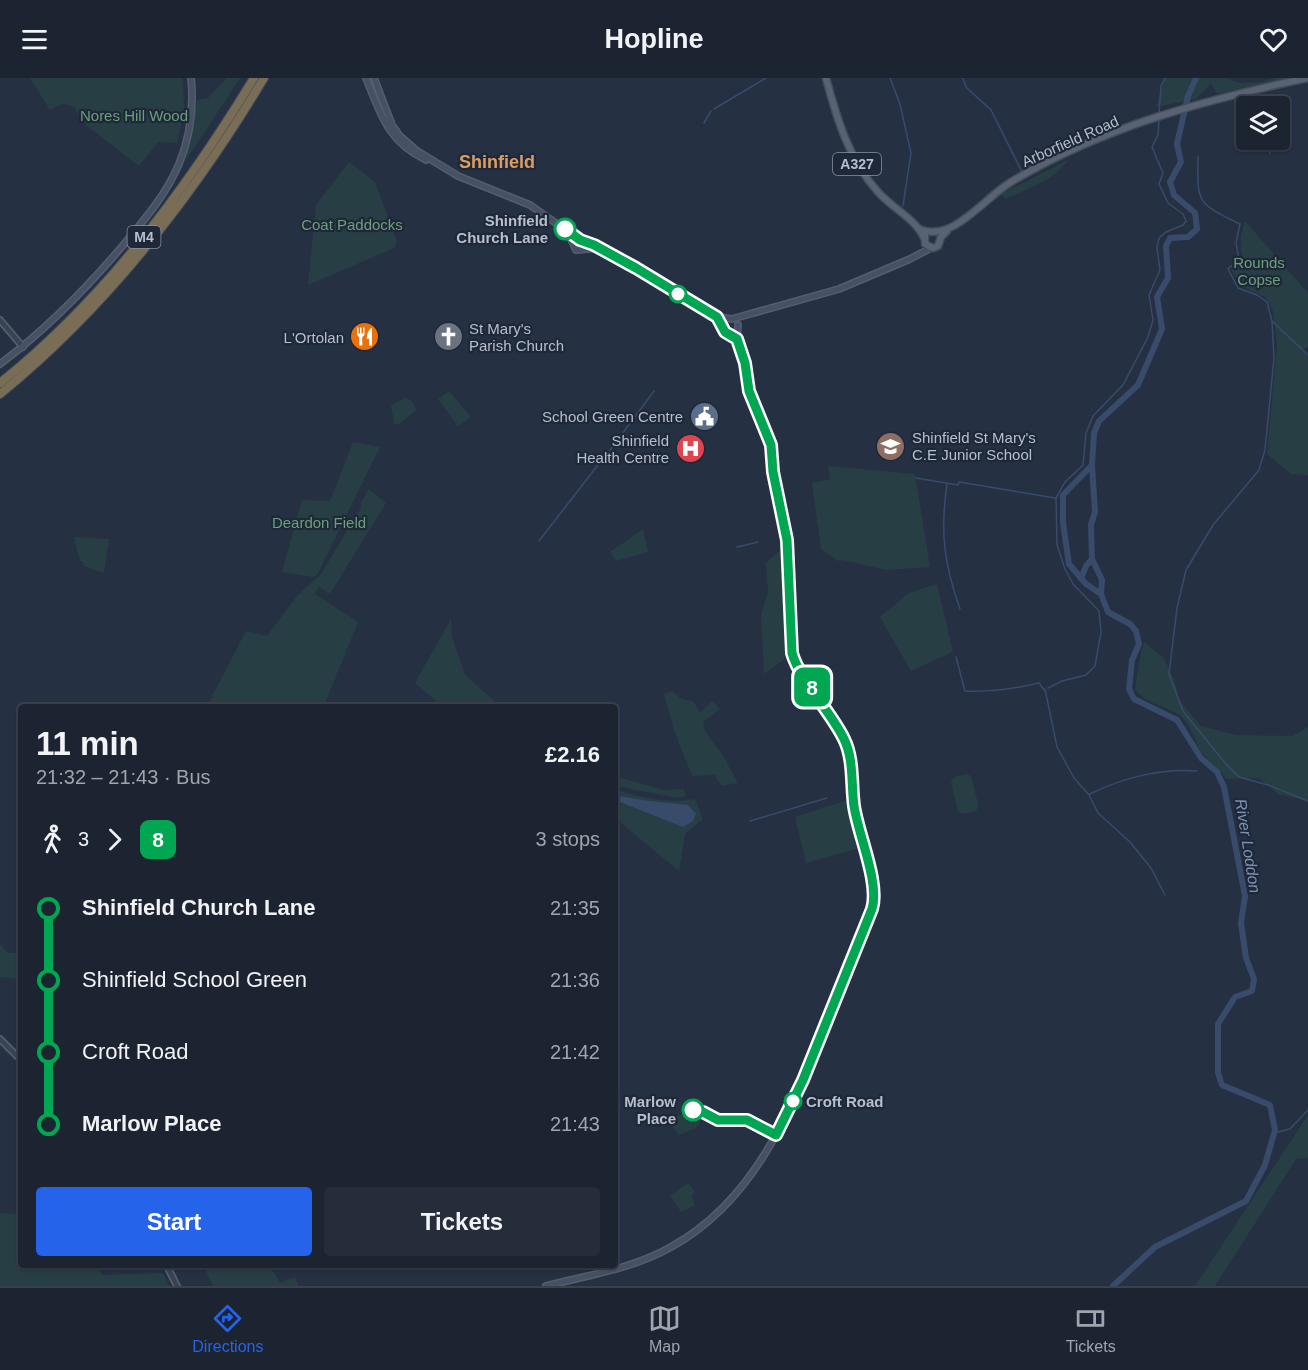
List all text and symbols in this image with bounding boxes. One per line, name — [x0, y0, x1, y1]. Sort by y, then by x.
icon: menu — [18, 23, 51, 56]
icon: heart — [1257, 23, 1290, 56]
text: Hopline — [605, 24, 704, 54]
map controls — [1236, 96, 1290, 150]
button: layers — [1236, 96, 1290, 150]
park label: Nores Hill Wood — [80, 107, 188, 124]
street label: Arborfield Road — [1019, 112, 1121, 170]
district label: Shinfield — [459, 152, 535, 172]
road number: A327 — [833, 153, 881, 175]
place label: Shinfield Church Lane — [456, 212, 548, 246]
park label: Coat Paddocks — [301, 216, 403, 233]
marker: Shinfield Church Lane — [554, 218, 576, 240]
road number: M4 — [128, 226, 160, 248]
park label: Rounds Copse — [1233, 254, 1285, 288]
unlabelled marker — [669, 285, 687, 303]
place label: St Mary's Parish Church — [469, 320, 564, 354]
restaurant icon: L'Ortolan — [349, 321, 381, 353]
church icon: St Mary's Parish Church — [432, 321, 464, 353]
place label: L'Ortolan — [284, 329, 344, 346]
public building icon: School Green Centre — [688, 400, 720, 432]
place label: School Green Centre — [542, 408, 683, 425]
place label: Shinfield St Mary's C.E Junior School — [912, 429, 1036, 463]
school or university icon: Shinfield St Mary's C.E Junior School — [875, 430, 907, 462]
place label: Shinfield Health Centre — [576, 432, 669, 466]
hospital icon: Shinfield Health Centre — [674, 433, 706, 465]
park label: Deardon Field — [272, 514, 366, 531]
line badge: 8 — [792, 668, 832, 706]
text: 8 — [806, 676, 818, 699]
text: 11 min — [36, 725, 139, 762]
text: £2.16 — [545, 742, 600, 767]
text: 21:32 – 21:43 · Bus — [36, 766, 211, 788]
water label: River Loddon — [1232, 798, 1264, 894]
icon: walk — [36, 823, 69, 856]
icon: forward — [98, 823, 131, 856]
text: 3 — [78, 828, 89, 850]
text: 8 — [152, 828, 164, 851]
text: 3 stops — [536, 828, 600, 850]
text: Shinfield Church Lane — [82, 895, 315, 920]
text: 21:35 — [550, 897, 600, 919]
text: Shinfield School Green — [82, 967, 307, 992]
text: 21:36 — [550, 969, 600, 991]
text: Croft Road — [82, 1039, 188, 1064]
text: 21:42 — [550, 1041, 600, 1063]
marker: Croft Road — [784, 1092, 802, 1110]
place label: Marlow Place — [624, 1093, 676, 1127]
place label: Croft Road — [806, 1093, 884, 1110]
marker: Marlow Place — [682, 1099, 704, 1121]
text: Marlow Place — [82, 1111, 221, 1136]
text: 21:43 — [550, 1113, 600, 1135]
button: Start — [36, 1187, 312, 1256]
button: Tickets — [324, 1187, 600, 1256]
tab: Directions — [192, 1302, 263, 1356]
tab: Map — [648, 1302, 681, 1356]
tab: Tickets — [1066, 1302, 1116, 1356]

